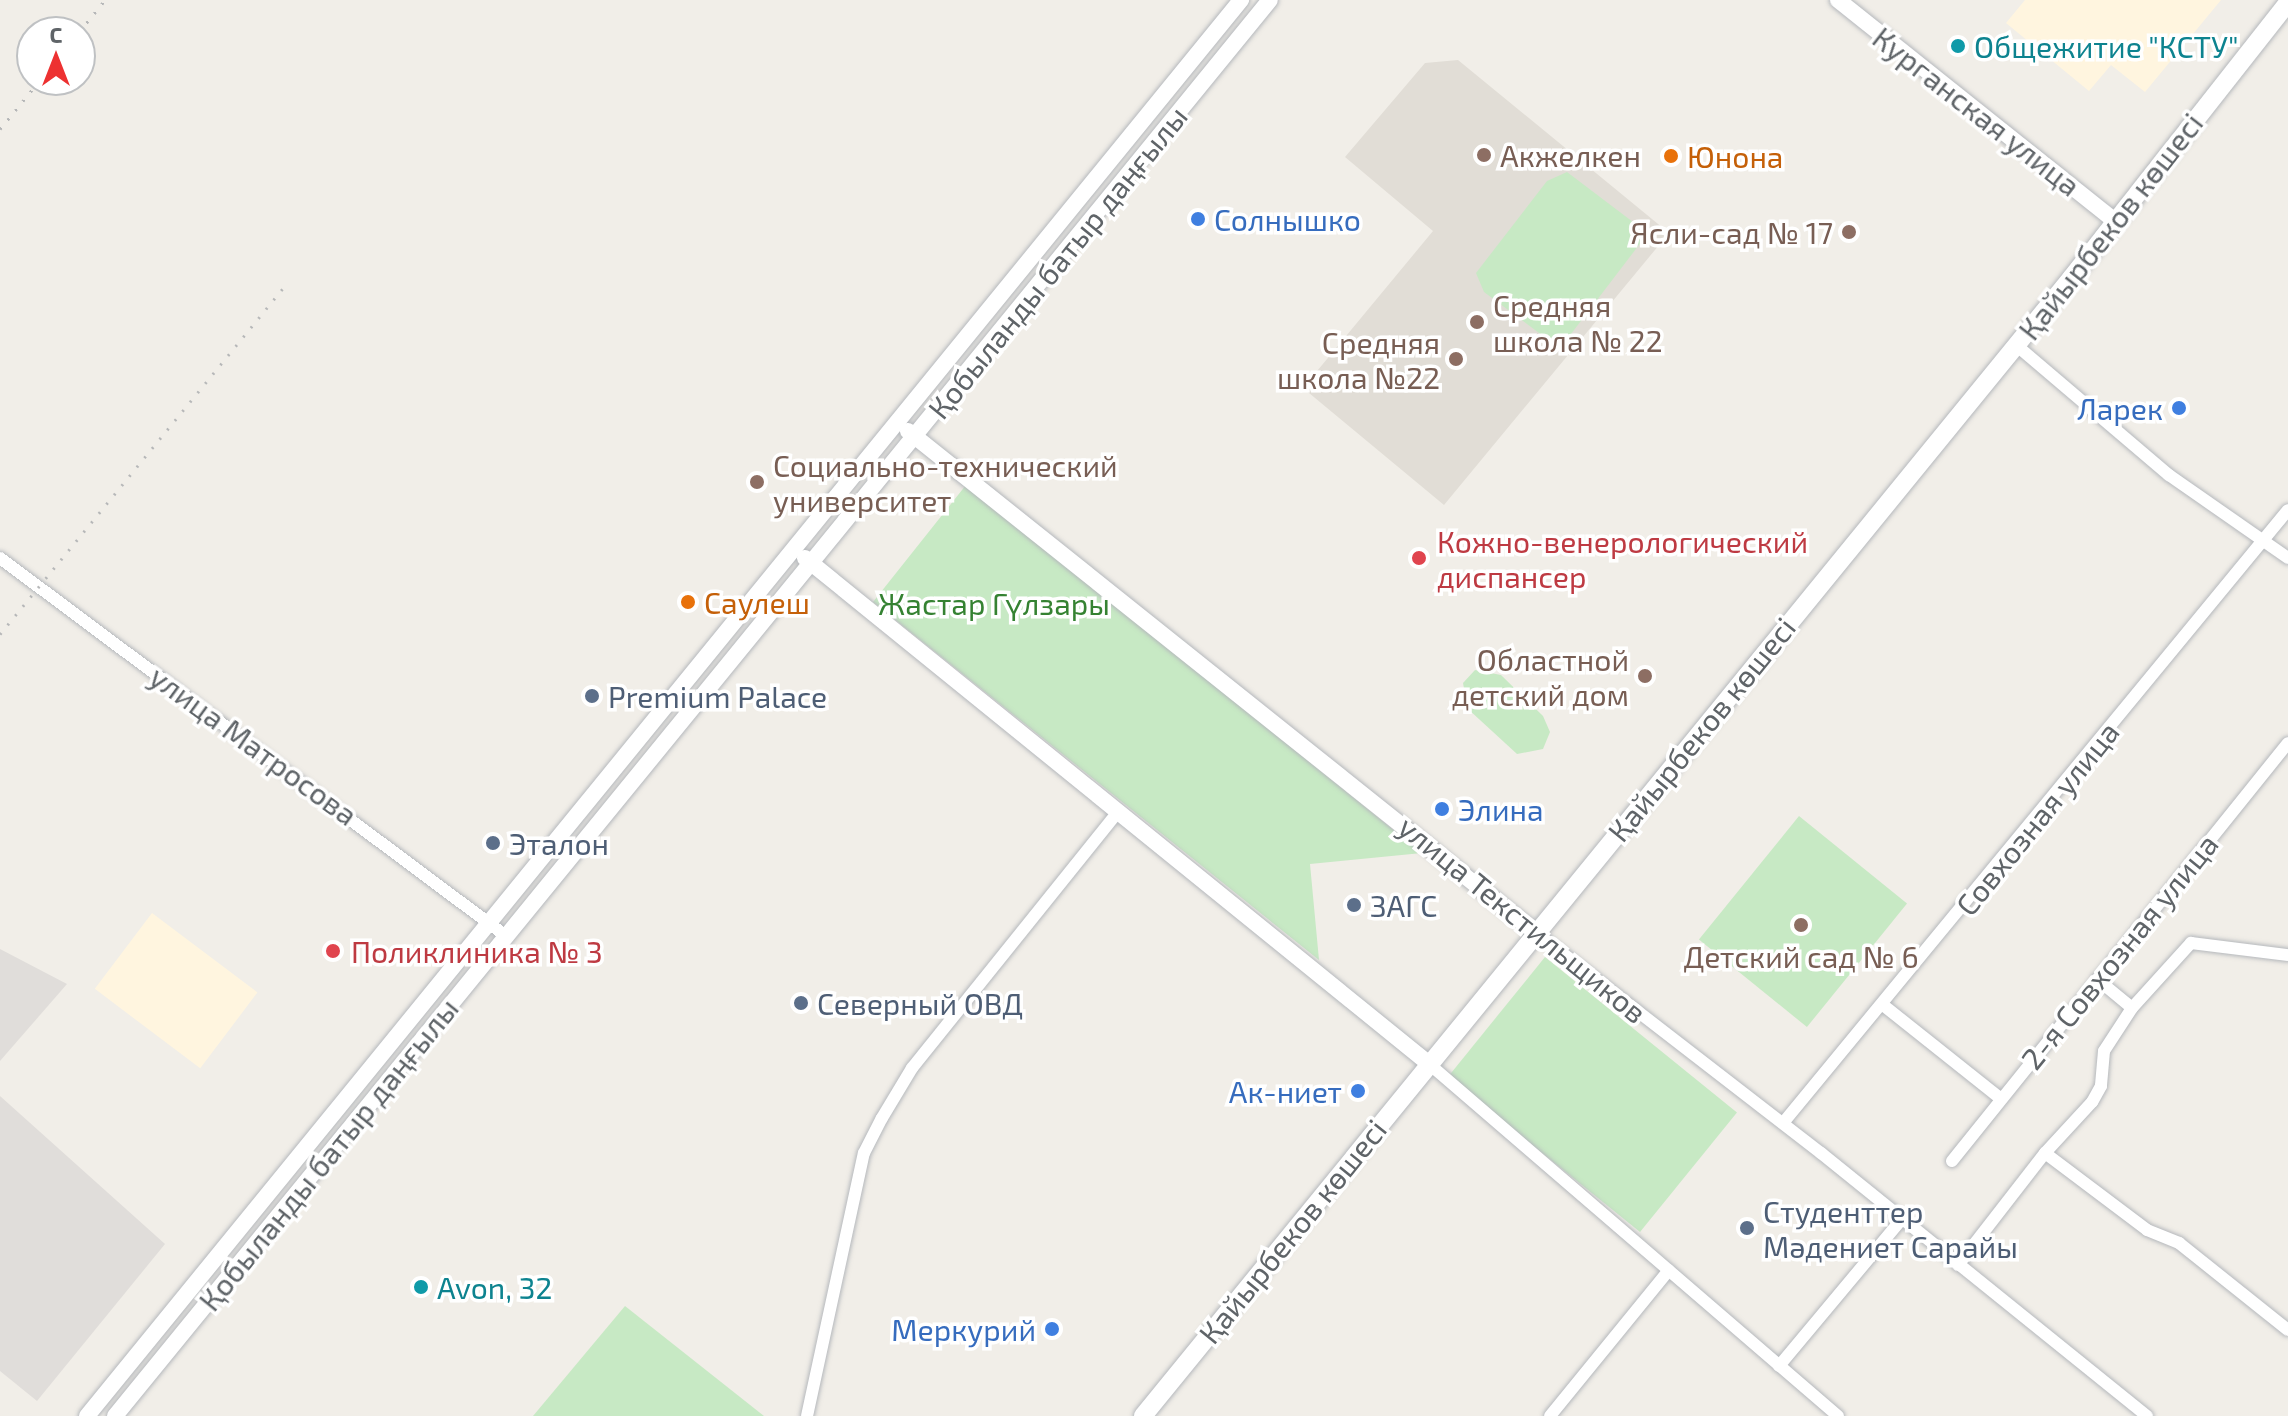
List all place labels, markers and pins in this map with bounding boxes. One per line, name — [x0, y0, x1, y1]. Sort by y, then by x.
place label: Общежитие "КСТУ" — [1974, 28, 2239, 64]
marker: Общежитие "КСТУ" — [1949, 37, 1967, 55]
place label: Акжелкен — [1500, 137, 1641, 173]
place label: Юнона — [1687, 138, 1783, 174]
marker: Акжелкен — [1475, 146, 1493, 164]
marker: Юнона — [1662, 147, 1680, 165]
place label: Солнышко — [1214, 201, 1361, 237]
marker: Солнышко — [1189, 210, 1207, 228]
place label: Ясли-сад № 17 — [1630, 214, 1833, 250]
marker: Ясли-сад № 17 — [1840, 223, 1858, 241]
place label: Средняя школа № 22 — [1493, 287, 1663, 358]
marker: Средняя школа № 22 — [1468, 313, 1486, 331]
place label: Средняя школа №22 — [1277, 324, 1440, 394]
marker: Средняя школа №22 — [1447, 350, 1465, 368]
place label: Ларек — [2077, 390, 2163, 426]
marker: Ларек — [2170, 399, 2188, 417]
place label: Социально-технический университет — [773, 447, 1118, 518]
marker: Социально-технический университет — [748, 473, 766, 491]
place label: Кожно-венерологический диспансер — [1437, 523, 1808, 594]
marker: Кожно-венерологический диспансер — [1408, 547, 1430, 569]
place label: Саулеш — [704, 584, 810, 620]
marker: Саулеш — [679, 593, 697, 611]
place label: Областной детский дом — [1452, 641, 1629, 712]
marker: Областной детский дом — [1636, 667, 1654, 685]
place label: Premium Palace — [608, 678, 827, 714]
marker: Premium Palace — [583, 687, 601, 705]
place label: Элина — [1458, 791, 1544, 827]
marker: Элина — [1433, 800, 1451, 818]
place label: Эталон — [509, 825, 609, 861]
marker: Эталон — [484, 834, 502, 852]
place label: ЗАГС — [1370, 887, 1437, 923]
marker: ЗАГС — [1345, 896, 1363, 914]
marker: Детский сад № 6 — [1792, 916, 1810, 934]
place label: Поликлиника № 3 — [351, 933, 603, 969]
place label: Детский сад № 6 — [1683, 938, 1919, 974]
marker: Поликлиника № 3 — [322, 940, 344, 962]
place label: Северный ОВД — [817, 985, 1023, 1021]
marker: Северный ОВД — [792, 994, 810, 1012]
place label: Ак-ниет — [1229, 1073, 1342, 1109]
marker: Ак-ниет — [1349, 1082, 1367, 1100]
place label: Студенттер Мәдениет Сарайы — [1763, 1193, 2018, 1264]
marker: Студенттер Мәдениет Сарайы — [1738, 1219, 1756, 1237]
place label: Avon, 32 — [437, 1269, 552, 1305]
marker: Avon, 32 — [412, 1278, 430, 1296]
place label: Меркурий — [891, 1311, 1036, 1347]
marker: Меркурий — [1043, 1320, 1061, 1338]

